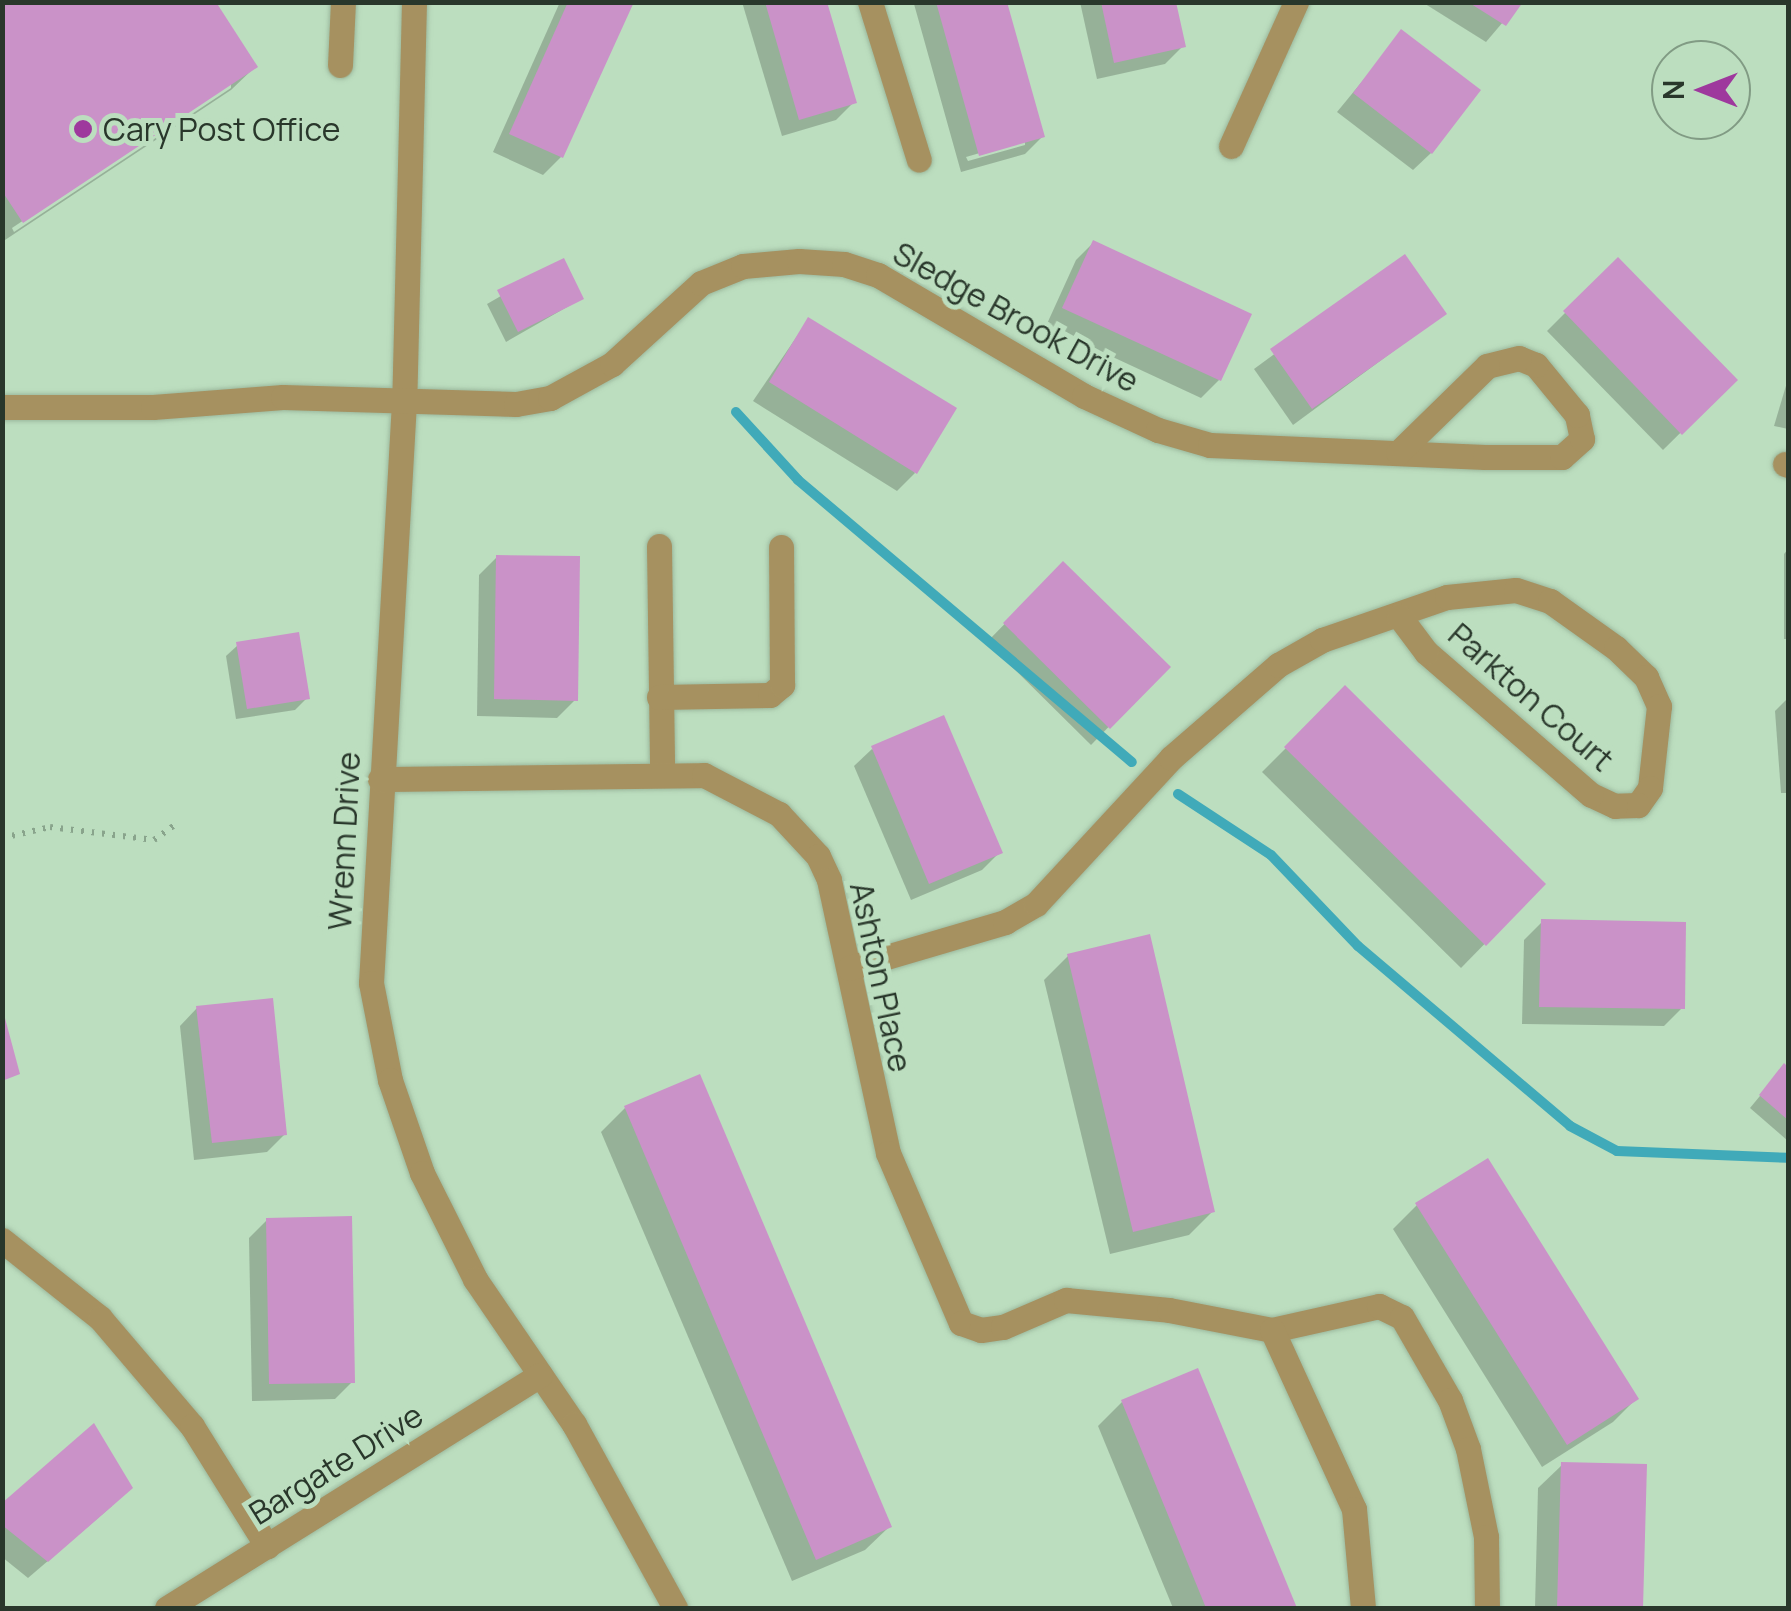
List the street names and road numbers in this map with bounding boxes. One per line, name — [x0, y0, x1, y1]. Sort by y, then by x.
street label: Sledge Brook Drive — [887, 234, 1145, 400]
street label: Parkton Court — [1441, 615, 1621, 779]
street label: Wrenn Drive — [320, 751, 368, 931]
street label: Ashton Place — [842, 879, 920, 1075]
street label: Bargate Drive — [242, 1395, 430, 1533]

